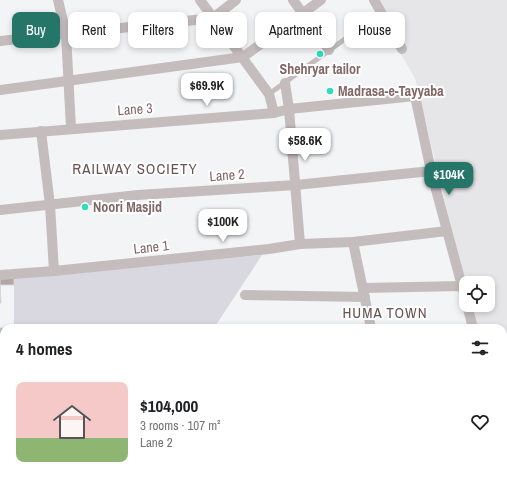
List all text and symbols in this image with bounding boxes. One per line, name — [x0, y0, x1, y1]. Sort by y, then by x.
chip: Buy — [12, 12, 60, 48]
chip: Rent — [68, 12, 120, 48]
chip: Filters — [128, 12, 188, 48]
chip: New — [196, 12, 247, 48]
chip: Apartment — [255, 12, 336, 48]
chip: House — [344, 12, 405, 48]
marker: Shehryar tailor — [315, 49, 325, 59]
place label: Shehryar tailor — [279, 60, 361, 78]
pin: $69.9K — [174, 73, 240, 107]
text: $69.9K — [190, 77, 224, 94]
place label: Madrasa-e-Tayyaba — [338, 82, 444, 100]
marker: Madrasa-e-Tayyaba — [325, 86, 335, 96]
street label: Lane 3 — [117, 99, 153, 119]
pin: $58.6K — [272, 128, 338, 162]
text: $58.6K — [288, 132, 322, 149]
district label: RAILWAY SOCIETY — [72, 158, 198, 179]
pin: $104K — [421, 162, 477, 196]
street label: Lane 2 — [209, 165, 245, 185]
text: $104K — [433, 166, 465, 183]
place label: Noori Masjid — [93, 198, 162, 216]
marker: Noori Masjid — [80, 202, 90, 212]
pin: $100K — [195, 209, 251, 243]
text: $100K — [207, 213, 239, 230]
street label: Lane 1 — [133, 236, 170, 258]
map controls — [459, 276, 495, 312]
button: locate — [459, 276, 495, 312]
district label: HUMA TOWN — [342, 302, 428, 323]
text: 4 homes — [16, 337, 73, 360]
icon: filters — [469, 337, 491, 359]
text: $104,000 — [140, 394, 198, 417]
icon: home — [48, 398, 96, 446]
icon: heart — [469, 411, 491, 433]
text: 3 rooms · 107 m² — [140, 417, 221, 434]
text: Lane 2 — [140, 434, 173, 451]

